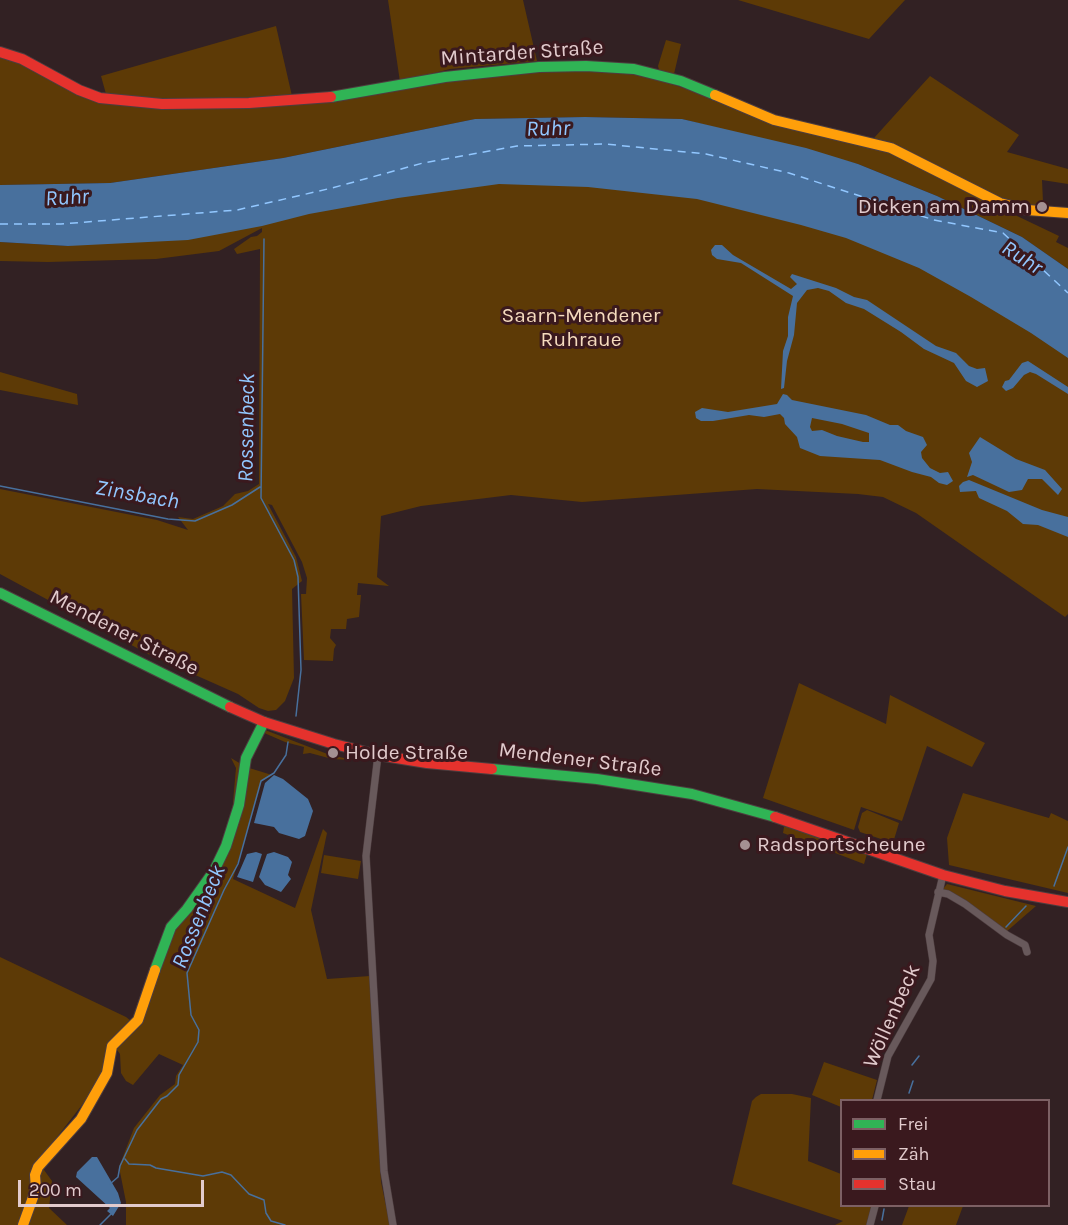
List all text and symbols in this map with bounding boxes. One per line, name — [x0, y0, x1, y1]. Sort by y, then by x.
street label: Mintarder Straße — [440, 35, 604, 71]
water label: Ruhr — [526, 115, 570, 143]
water label: Ruhr — [45, 184, 89, 212]
place label: Dicken am Damm — [858, 194, 1030, 220]
marker: Dicken am Damm — [1035, 200, 1049, 214]
water label: Ruhr — [997, 235, 1047, 281]
park label: Saarn-Mendener Ruhraue — [502, 303, 660, 353]
water label: Rossenbeck — [233, 373, 261, 483]
water label: Zinsbach — [93, 475, 181, 515]
street label: Mendener Straße — [45, 585, 203, 681]
street label: Mendener Straße — [497, 738, 663, 782]
place label: Holde Straße — [345, 740, 468, 766]
marker: Holde Straße — [326, 746, 340, 760]
place label: Radsportscheune — [757, 832, 926, 858]
marker: Radsportscheune — [738, 838, 752, 852]
water label: Rossenbeck — [166, 862, 232, 972]
street label: Wöllenbeck — [858, 960, 926, 1072]
legend — [840, 1099, 1050, 1207]
text: Frei — [898, 1113, 929, 1135]
text: Zäh — [898, 1143, 929, 1165]
scale bar — [21, 1168, 207, 1206]
text: Stau — [898, 1173, 936, 1195]
text: 200 m — [29, 1179, 82, 1201]

